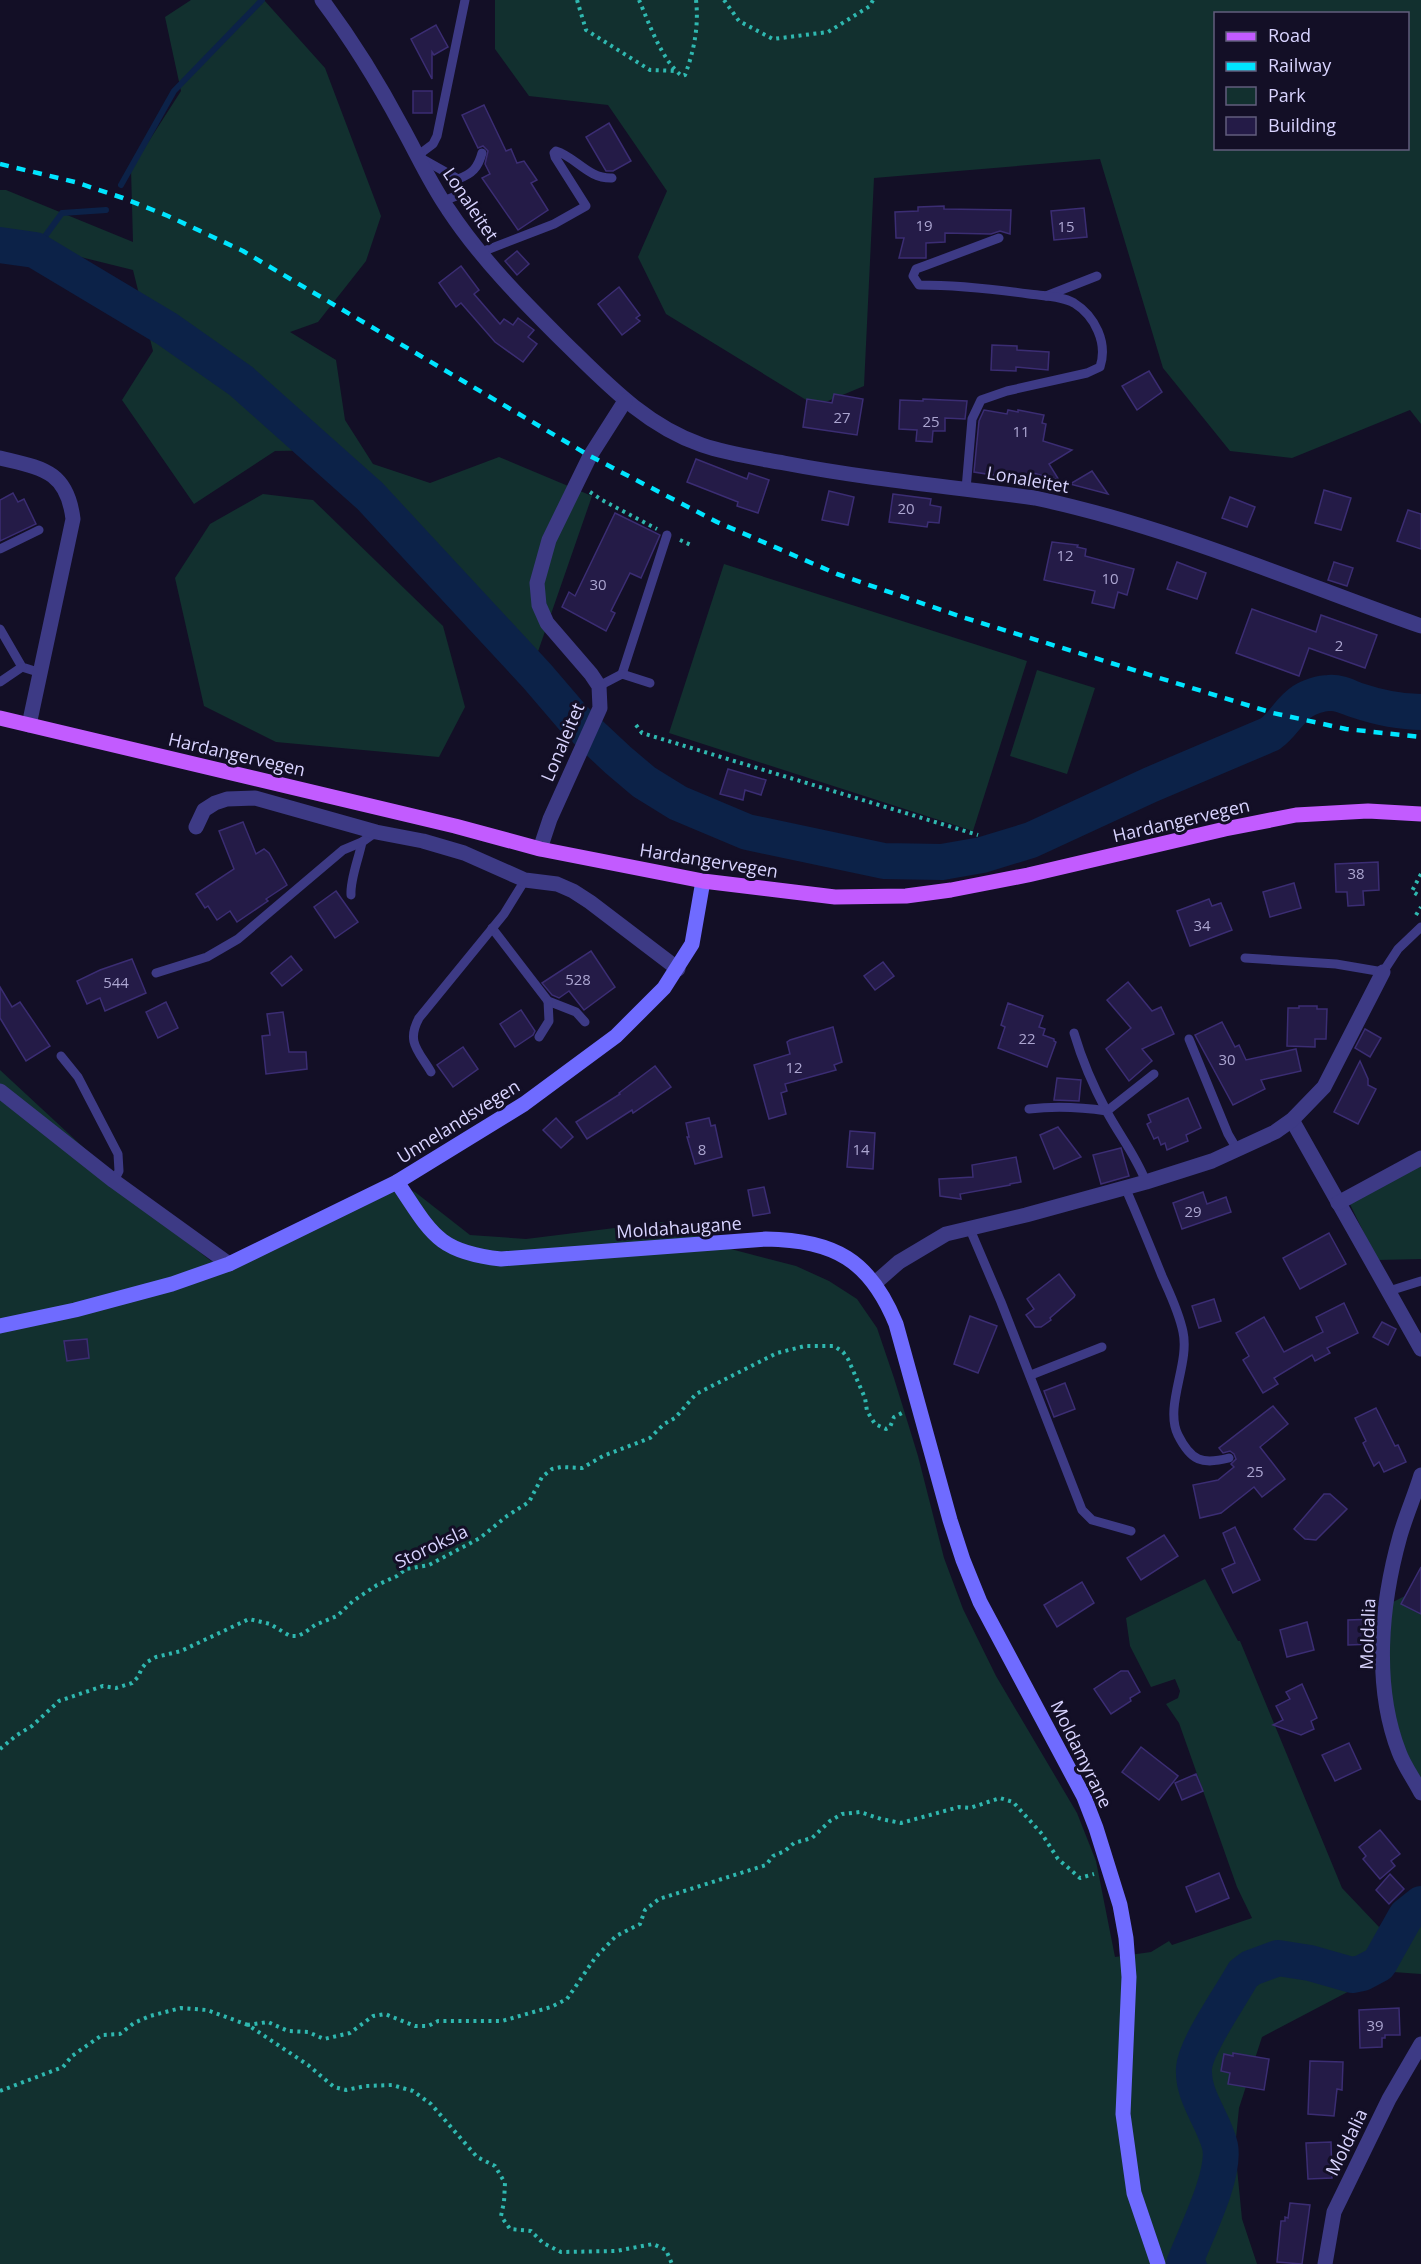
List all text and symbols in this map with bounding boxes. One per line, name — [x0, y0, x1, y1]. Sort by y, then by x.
legend — [1214, 12, 1409, 150]
text: Road — [1268, 23, 1311, 47]
text: Railway — [1268, 53, 1332, 77]
text: Park — [1268, 83, 1306, 107]
text: Building — [1268, 113, 1336, 137]
street label: Lonaleitet — [438, 163, 504, 245]
house number: 19 — [915, 215, 933, 235]
house number: 15 — [1057, 216, 1075, 236]
house number: 27 — [833, 407, 851, 427]
house number: 25 — [922, 411, 940, 431]
house number: 11 — [1012, 421, 1030, 441]
street label: Lonaleitet — [985, 460, 1071, 498]
house number: 20 — [897, 498, 915, 518]
house number: 12 — [1056, 545, 1074, 565]
house number: 10 — [1101, 568, 1119, 588]
house number: 30 — [589, 574, 607, 594]
house number: 2 — [1335, 635, 1343, 655]
street label: Lonaleitet — [535, 699, 589, 785]
street label: Hardangervegen — [166, 727, 308, 781]
street label: Hardangervegen — [1110, 793, 1252, 847]
street label: Hardangervegen — [638, 837, 780, 883]
house number: 38 — [1347, 863, 1365, 883]
house number: 34 — [1193, 915, 1211, 935]
house number: 528 — [565, 969, 591, 989]
house number: 544 — [103, 972, 129, 992]
house number: 22 — [1018, 1028, 1036, 1048]
house number: 30 — [1218, 1049, 1236, 1069]
house number: 12 — [785, 1057, 803, 1077]
street label: Unnelandsvegen — [392, 1074, 524, 1168]
house number: 8 — [698, 1139, 706, 1159]
house number: 14 — [852, 1139, 870, 1159]
house number: 29 — [1184, 1201, 1202, 1221]
street label: Moldahaugane — [616, 1211, 742, 1243]
house number: 25 — [1246, 1461, 1264, 1481]
street label: Storoksla — [391, 1519, 471, 1573]
street label: Moldalia — [1354, 1598, 1380, 1670]
street label: Moldamyrane — [1046, 1696, 1118, 1812]
house number: 39 — [1366, 2015, 1384, 2035]
street label: Moldalia — [1320, 2105, 1372, 2179]

